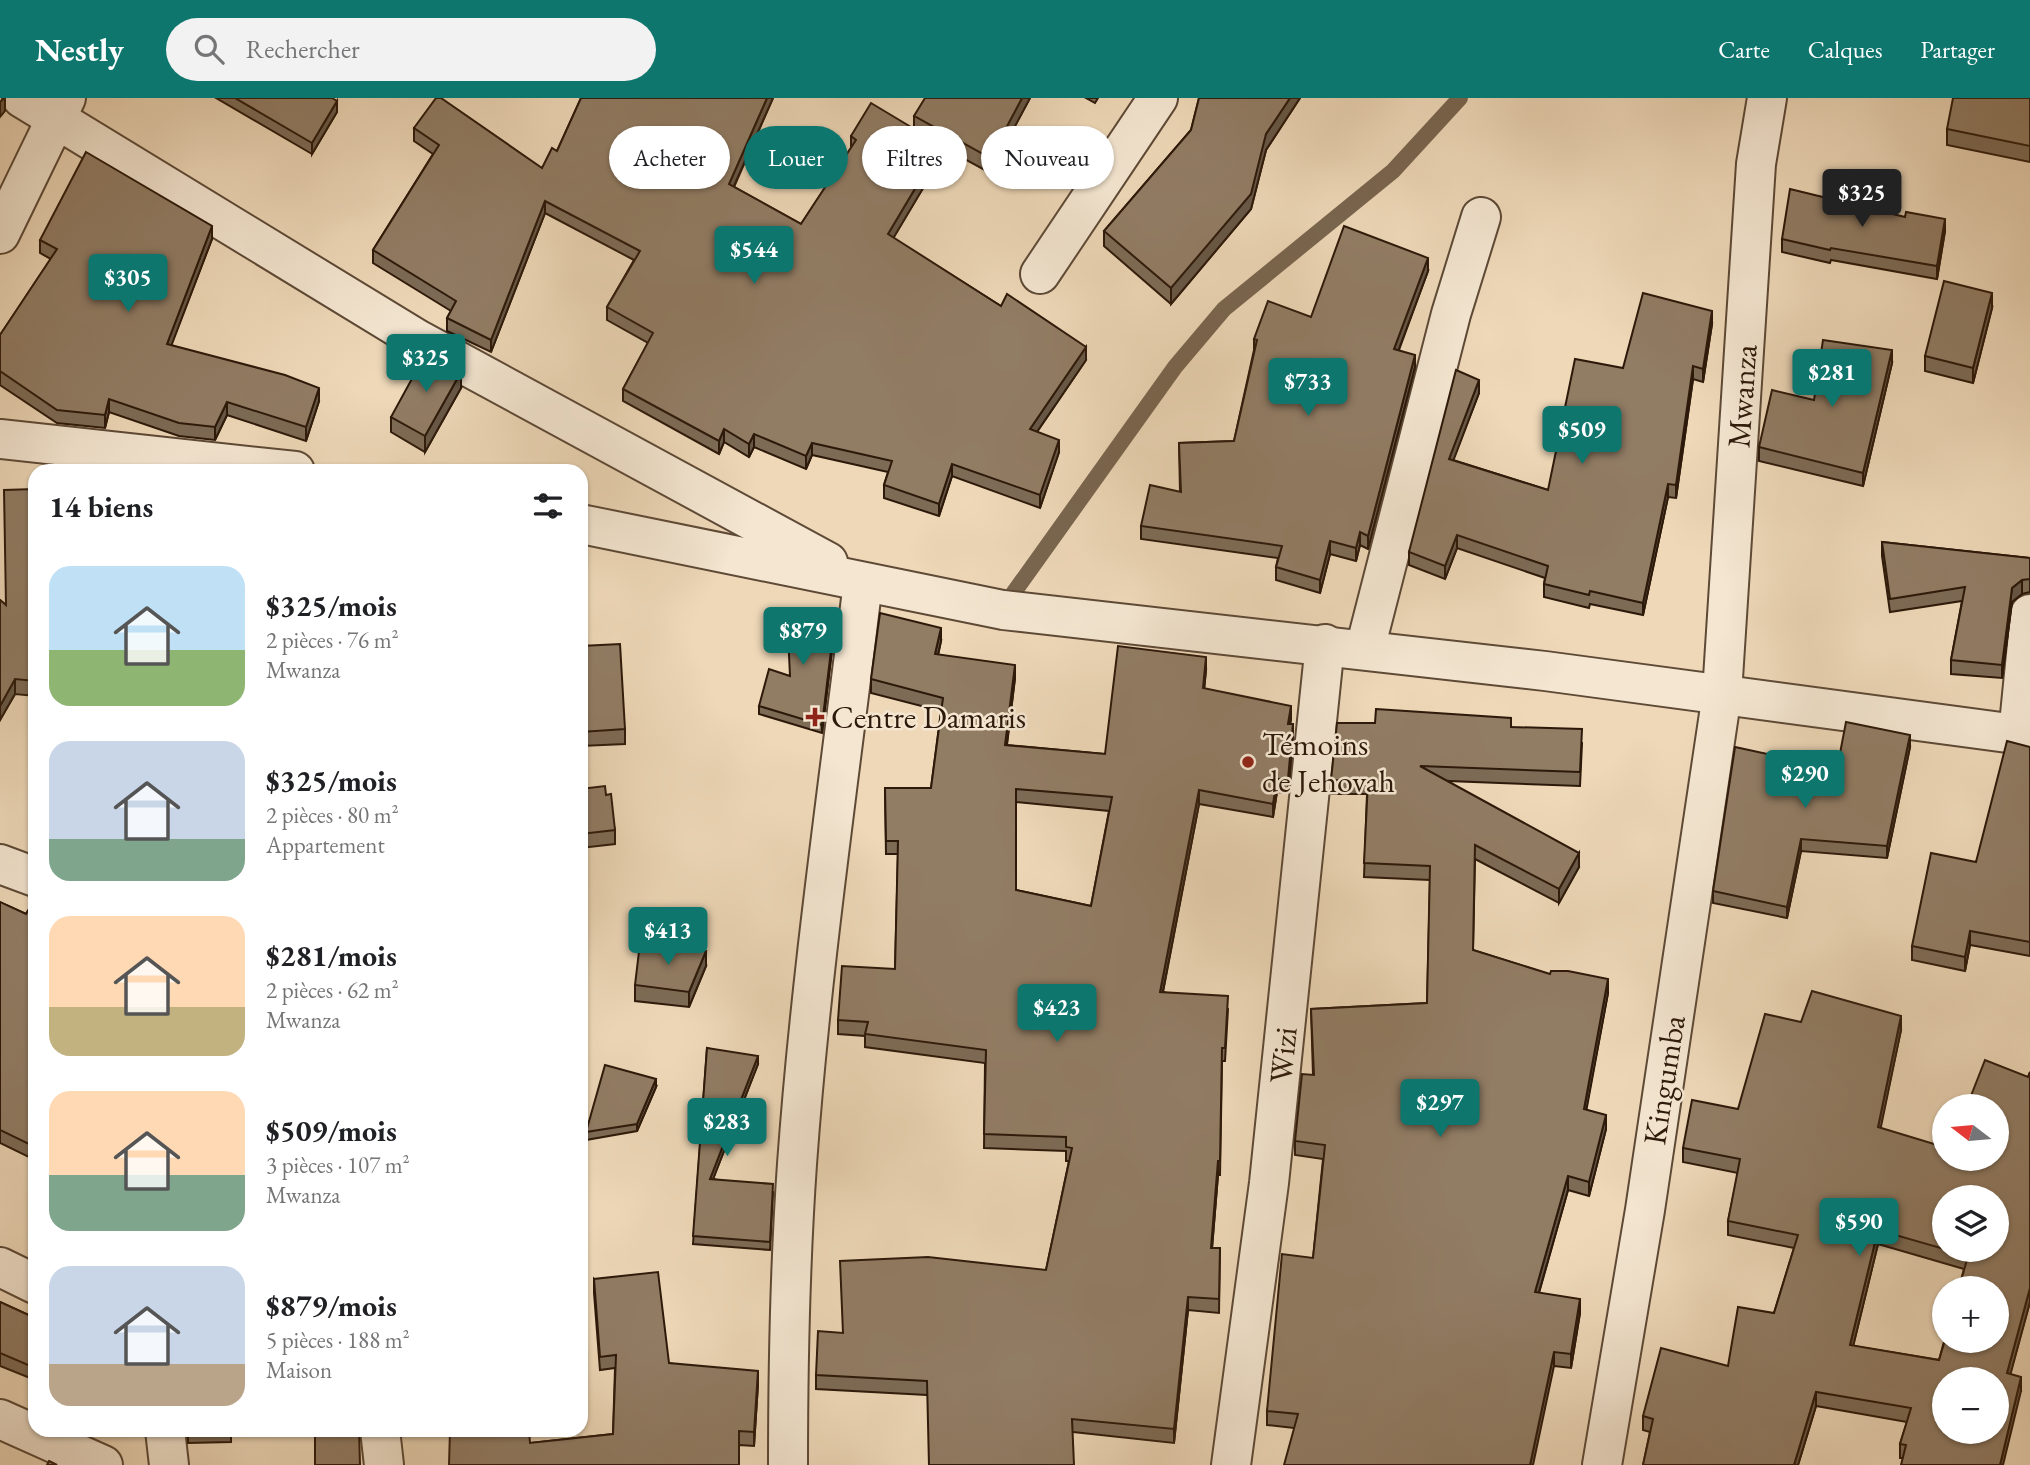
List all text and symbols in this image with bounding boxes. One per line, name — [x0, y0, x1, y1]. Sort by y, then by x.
search box — [166, 18, 656, 81]
text: Nestly — [35, 28, 124, 71]
icon: search — [190, 30, 228, 68]
text: Rechercher — [246, 32, 360, 66]
text: Carte — [1718, 34, 1770, 65]
text: Calques — [1808, 34, 1882, 65]
text: Partager — [1920, 34, 1995, 65]
chip: Acheter — [609, 126, 730, 189]
chip: Louer — [744, 126, 848, 189]
chip: Filtres — [862, 126, 967, 189]
chip: Nouveau — [981, 126, 1114, 189]
pin: $325 — [1821, 170, 1903, 229]
text: $325 — [1838, 177, 1886, 207]
pin: $544 — [713, 226, 795, 286]
text: $544 — [730, 234, 778, 264]
pin: $305 — [87, 254, 169, 314]
text: $305 — [104, 262, 152, 292]
pin: $325 — [385, 334, 467, 394]
text: $325 — [402, 342, 450, 372]
street label: Mwanza — [1717, 343, 1767, 449]
pin: $281 — [1791, 350, 1873, 409]
text: $281 — [1808, 357, 1856, 387]
pin: $733 — [1267, 358, 1349, 418]
text: $733 — [1284, 366, 1332, 396]
pin: $509 — [1541, 406, 1623, 466]
text: $509 — [1558, 414, 1606, 444]
text: 14 biens — [49, 487, 153, 526]
icon: filters — [529, 487, 567, 525]
text: $325/mois — [266, 586, 397, 625]
icon: home — [105, 594, 189, 678]
pin: $879 — [762, 608, 844, 667]
text: $879 — [779, 615, 827, 645]
text: 2 pièces · 76 m² — [266, 625, 399, 655]
text: Mwanza — [266, 655, 340, 685]
place label: Centre Damaris — [831, 696, 1026, 738]
marker: Centre Damaris — [805, 707, 825, 727]
place label: Témoins de Jehovah — [1262, 723, 1395, 802]
pin: $290 — [1764, 750, 1846, 810]
marker: Témoins de Jehovah — [1240, 754, 1256, 770]
text: $290 — [1781, 758, 1829, 788]
text: $325/mois — [266, 761, 397, 800]
icon: home — [105, 769, 189, 853]
text: 2 pièces · 80 m² — [266, 800, 399, 830]
text: Appartement — [266, 830, 385, 860]
pin: $413 — [627, 908, 709, 967]
text: $413 — [644, 915, 692, 945]
text: $281/mois — [266, 936, 397, 975]
icon: home — [105, 944, 189, 1028]
text: 2 pièces · 62 m² — [266, 975, 399, 1005]
pin: $423 — [1016, 984, 1098, 1044]
text: $423 — [1033, 992, 1081, 1022]
text: Mwanza — [266, 1005, 340, 1035]
street label: Kingumba — [1633, 1012, 1695, 1148]
street label: Wizi — [1259, 1025, 1307, 1085]
pin: $297 — [1399, 1080, 1481, 1139]
text: $297 — [1416, 1087, 1464, 1117]
north arrow — [1932, 1094, 2009, 1171]
map controls — [1932, 1094, 2009, 1444]
pin: $283 — [686, 1098, 768, 1158]
text: $283 — [703, 1106, 751, 1136]
text: $509/mois — [266, 1111, 397, 1150]
icon: home — [105, 1119, 189, 1203]
text: 3 pièces · 107 m² — [266, 1150, 410, 1180]
text: Mwanza — [266, 1180, 340, 1210]
button: layers — [1932, 1185, 2009, 1262]
pin: $590 — [1818, 1198, 1900, 1258]
text: $590 — [1835, 1206, 1883, 1236]
button: + — [1932, 1276, 2009, 1353]
text: $879/mois — [266, 1286, 397, 1325]
icon: home — [105, 1294, 189, 1378]
text: 5 pièces · 188 m² — [266, 1325, 410, 1355]
text: Maison — [266, 1355, 332, 1385]
button: − — [1932, 1367, 2009, 1444]

